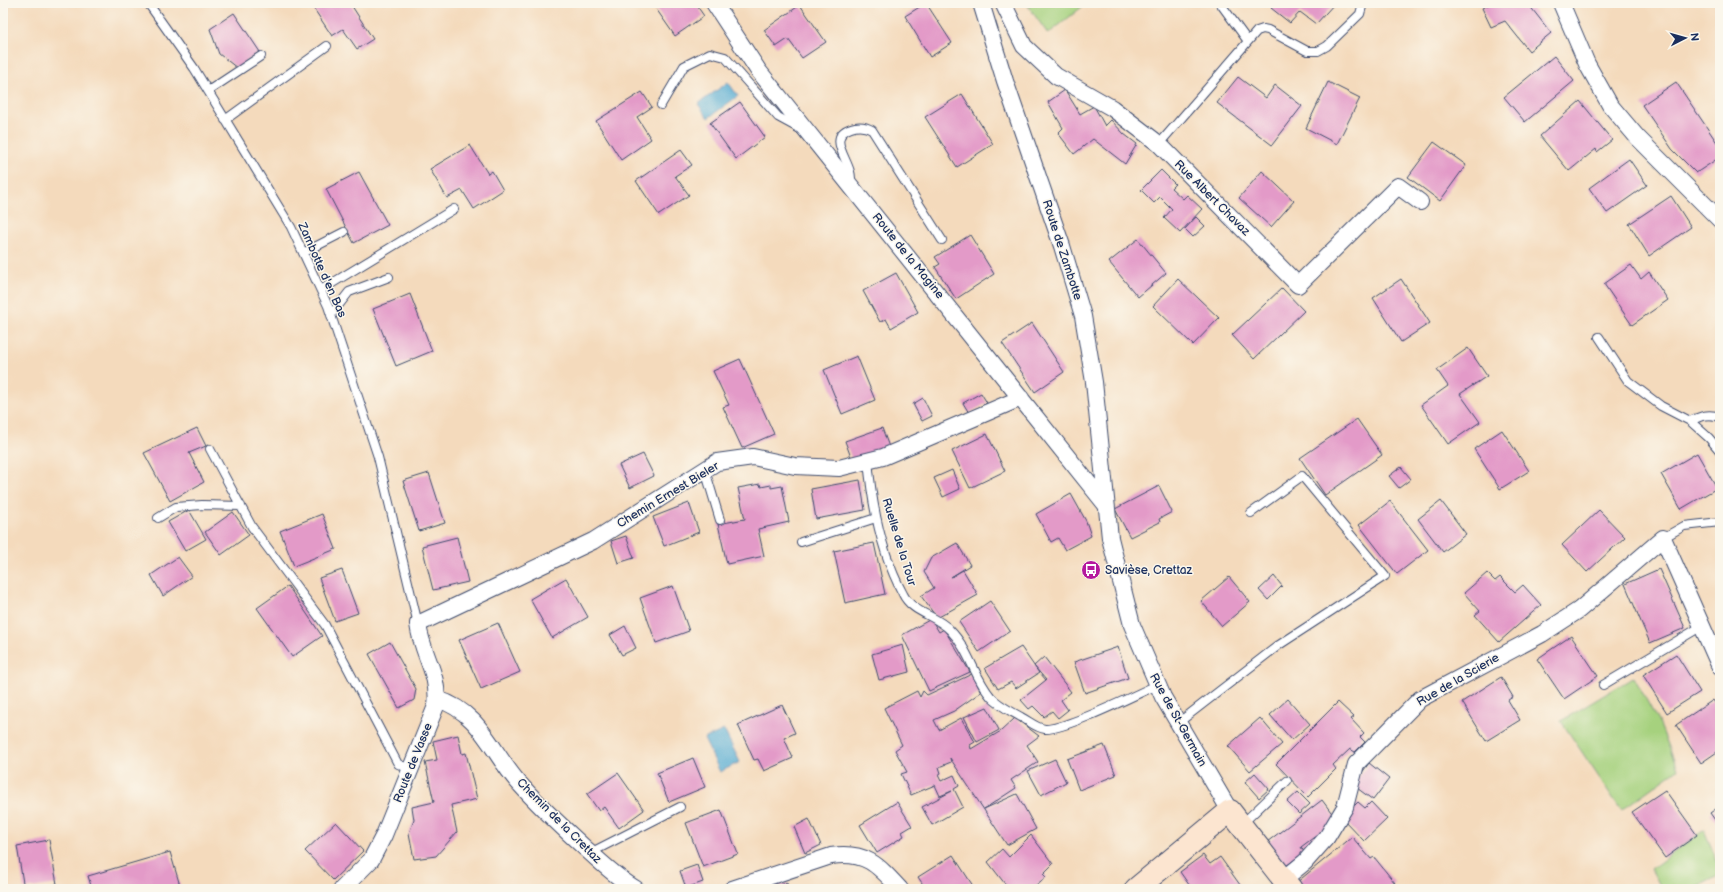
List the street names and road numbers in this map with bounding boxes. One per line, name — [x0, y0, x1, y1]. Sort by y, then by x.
street label: Rue Albert Chavaz — [1171, 157, 1253, 239]
street label: Route de Zambotte — [1039, 198, 1085, 302]
street label: Route de la Magine — [869, 210, 947, 302]
street label: Zambotte d'en Bas — [294, 219, 350, 320]
street label: Chemin Ernest Bieler — [614, 458, 722, 531]
street label: Ruelle de la Tour — [879, 496, 920, 588]
street label: Rue de la Scierie — [1414, 650, 1502, 710]
street label: Rue de St-Germain — [1146, 671, 1210, 770]
street label: Route de Vasse — [390, 721, 436, 805]
street label: Chemin de la Crettaz — [513, 775, 605, 867]

